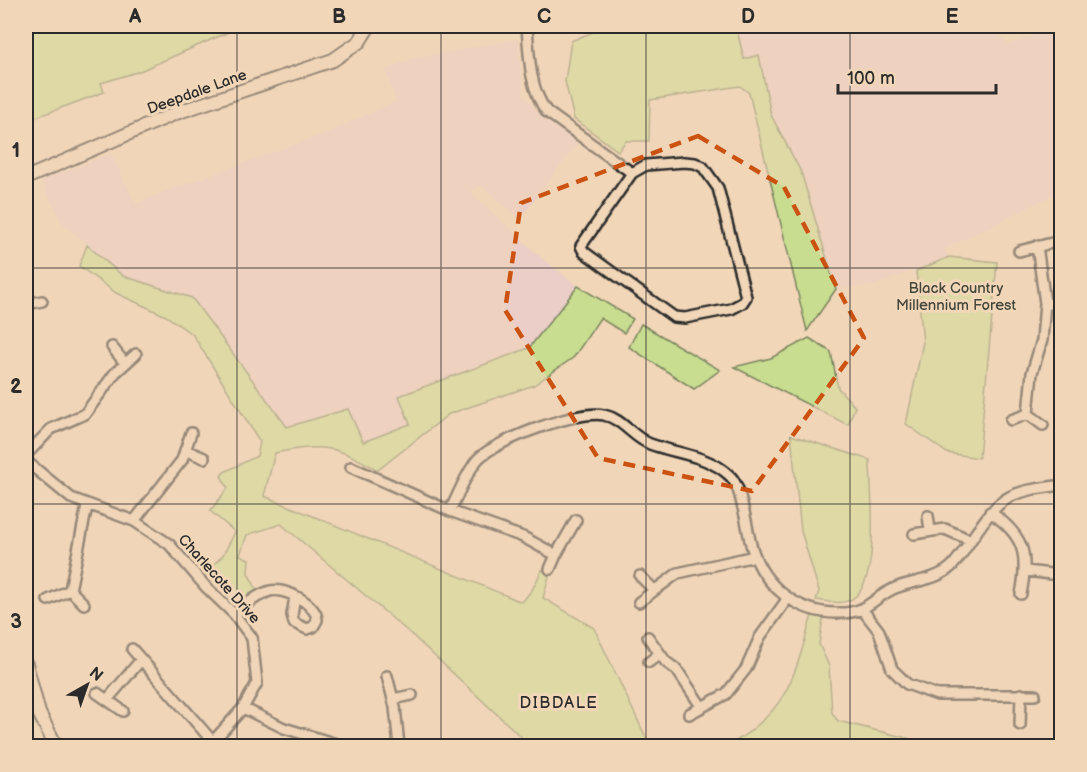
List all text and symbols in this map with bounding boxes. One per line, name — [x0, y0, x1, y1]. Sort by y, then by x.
text: A — [128, 5, 142, 29]
text: B — [332, 5, 346, 29]
text: C — [537, 5, 551, 29]
text: D — [741, 5, 755, 29]
text: E — [946, 5, 959, 29]
scale bar — [838, 57, 996, 95]
street label: Deepdale Lane — [145, 65, 249, 119]
text: 100 m — [847, 68, 895, 89]
text: 1 — [12, 139, 20, 163]
park label: Black Country Millennium Forest — [896, 279, 1017, 315]
text: 2 — [10, 375, 22, 399]
street label: Charlecote Drive — [174, 530, 264, 628]
text: 3 — [10, 610, 22, 634]
north arrow — [57, 655, 117, 715]
text: N — [85, 664, 106, 686]
district label: DIBDALE — [520, 694, 598, 713]

